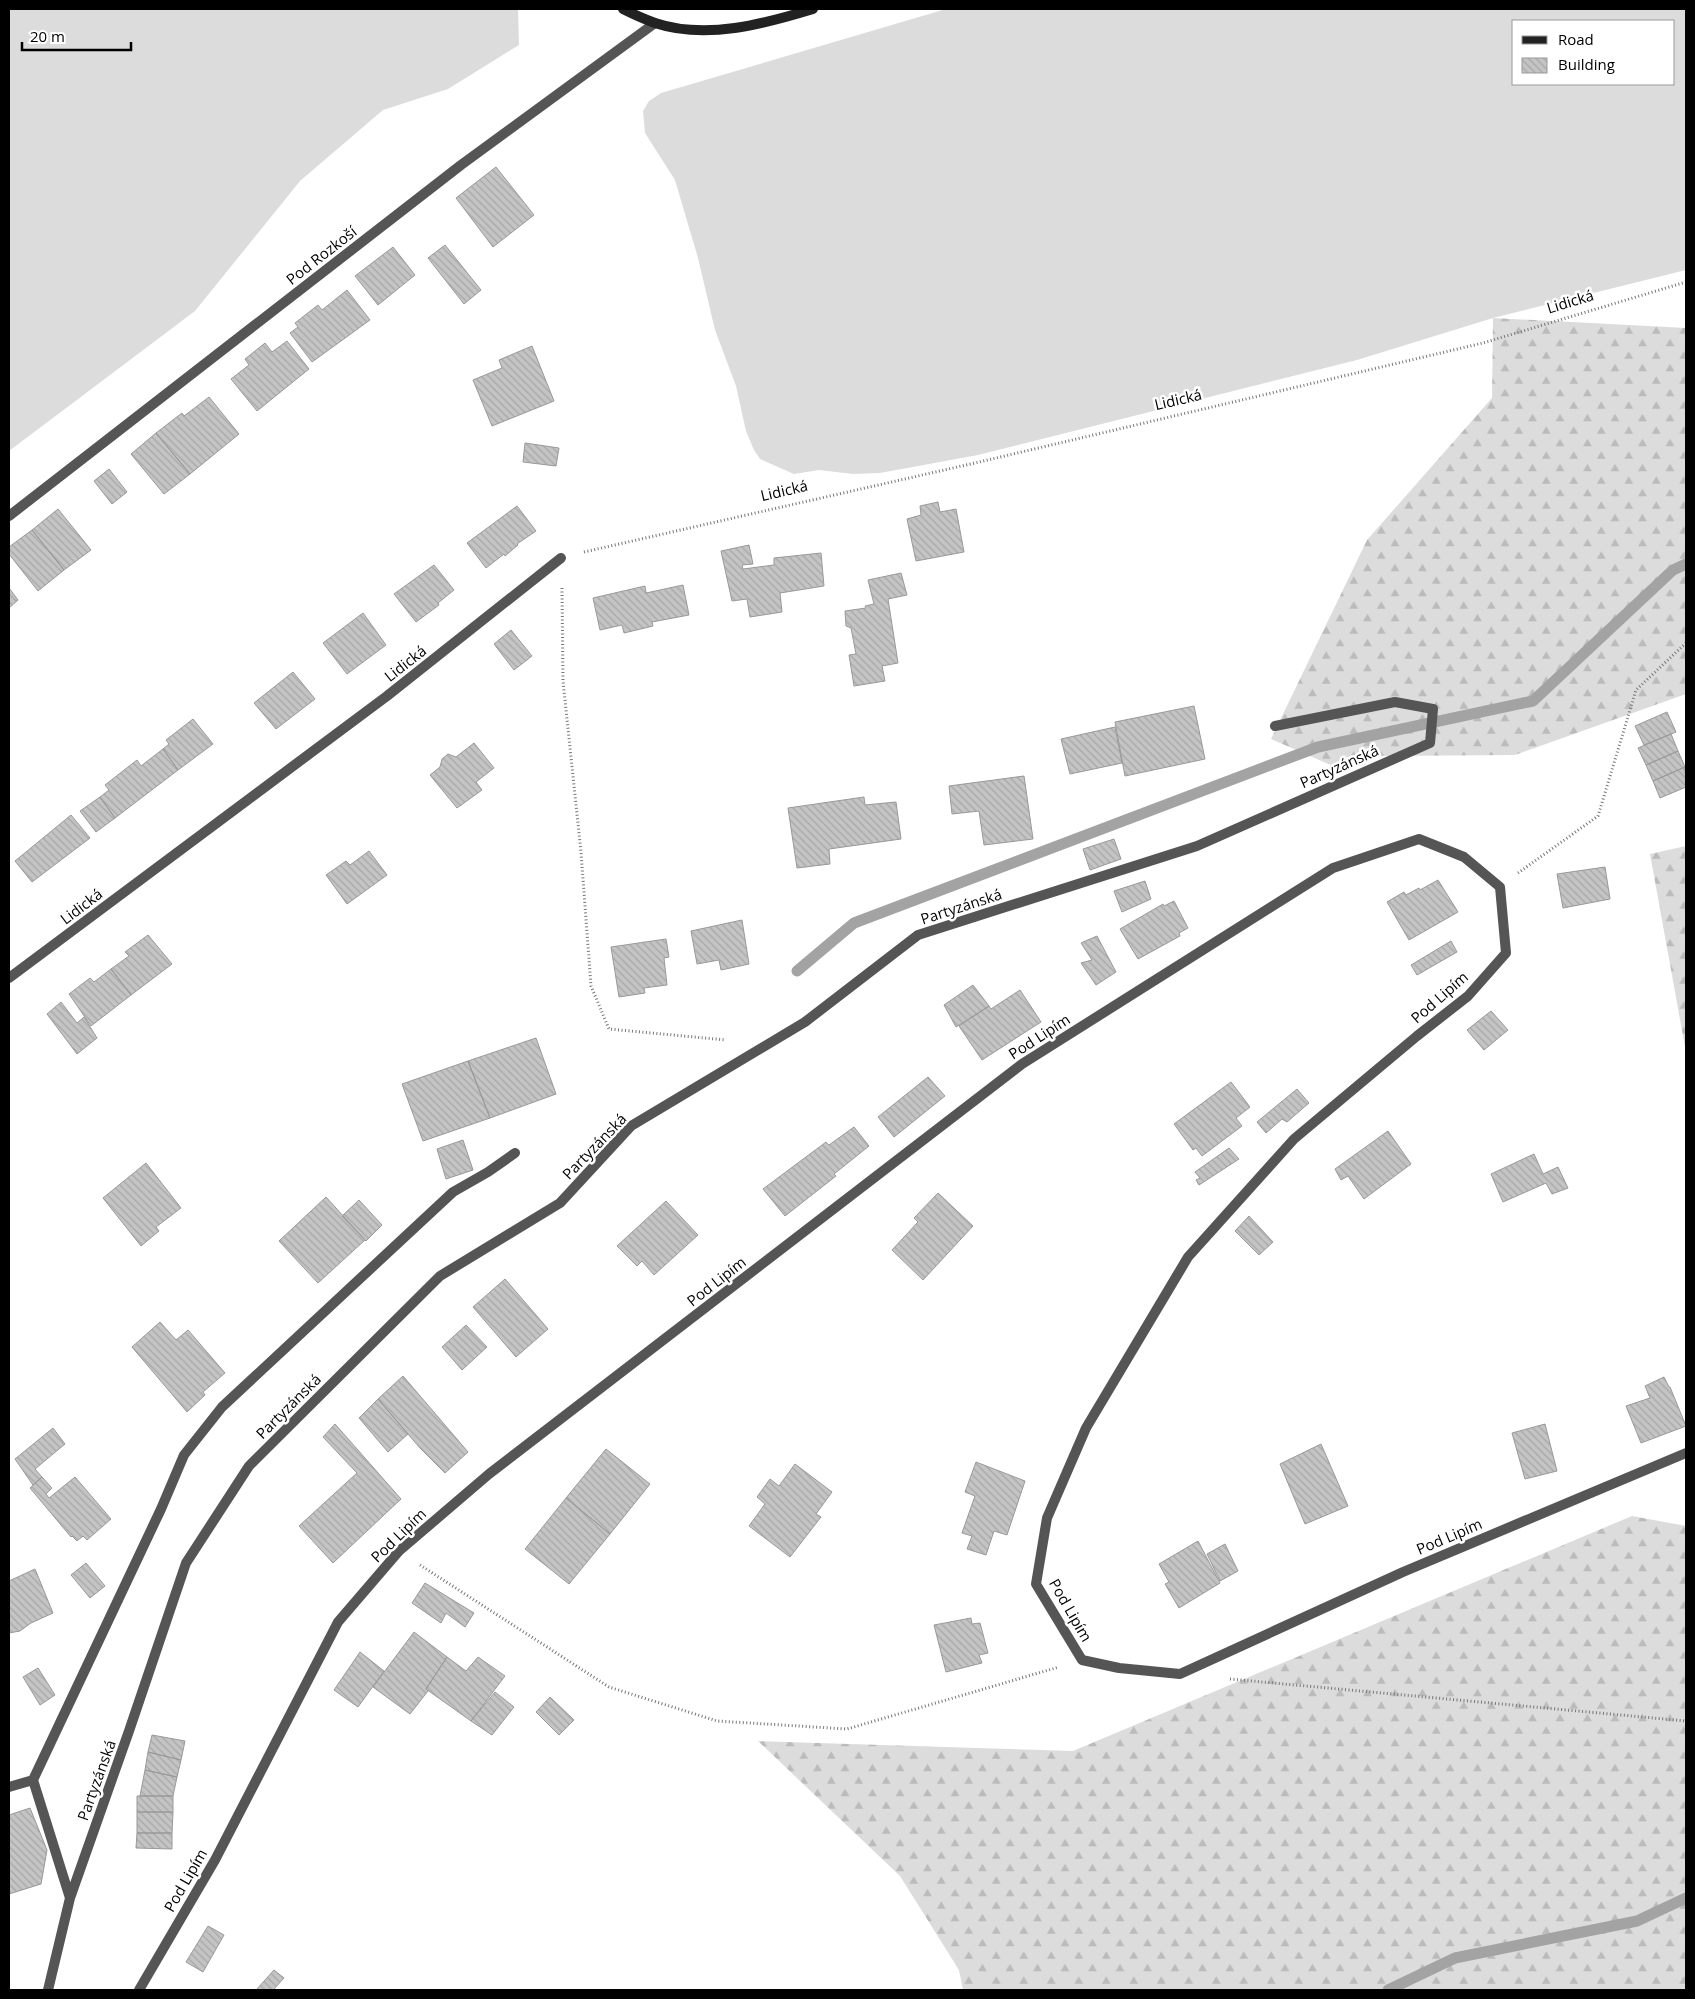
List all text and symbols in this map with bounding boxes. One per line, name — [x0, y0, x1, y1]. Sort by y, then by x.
scale bar — [22, 20, 131, 52]
legend — [1512, 20, 1675, 85]
text: 20 m — [30, 26, 65, 46]
text: Road — [1558, 29, 1594, 49]
text: Building — [1558, 54, 1615, 74]
street label: Pod Rozkoší — [282, 220, 361, 289]
street label: Lidická — [1544, 284, 1596, 318]
street label: Lidická — [1152, 384, 1204, 414]
street label: Lidická — [758, 475, 810, 505]
street label: Lidická — [380, 640, 430, 686]
street label: Partyzánská — [1296, 740, 1382, 792]
street label: Partyzánská — [918, 883, 1004, 929]
street label: Lidická — [56, 884, 106, 928]
street label: Pod Lipím — [1406, 967, 1472, 1027]
street label: Pod Lipím — [1004, 1009, 1074, 1063]
street label: Partyzánská — [558, 1109, 630, 1183]
street label: Pod Lipím — [682, 1252, 750, 1310]
street label: Partyzánská — [251, 1369, 325, 1443]
street label: Pod Lipím — [366, 1504, 430, 1566]
street label: Pod Lipím — [1413, 1513, 1485, 1559]
street label: Pod Lipím — [1045, 1575, 1097, 1645]
street label: Partyzánská — [72, 1737, 120, 1823]
street label: Pod Lipím — [159, 1845, 211, 1915]

